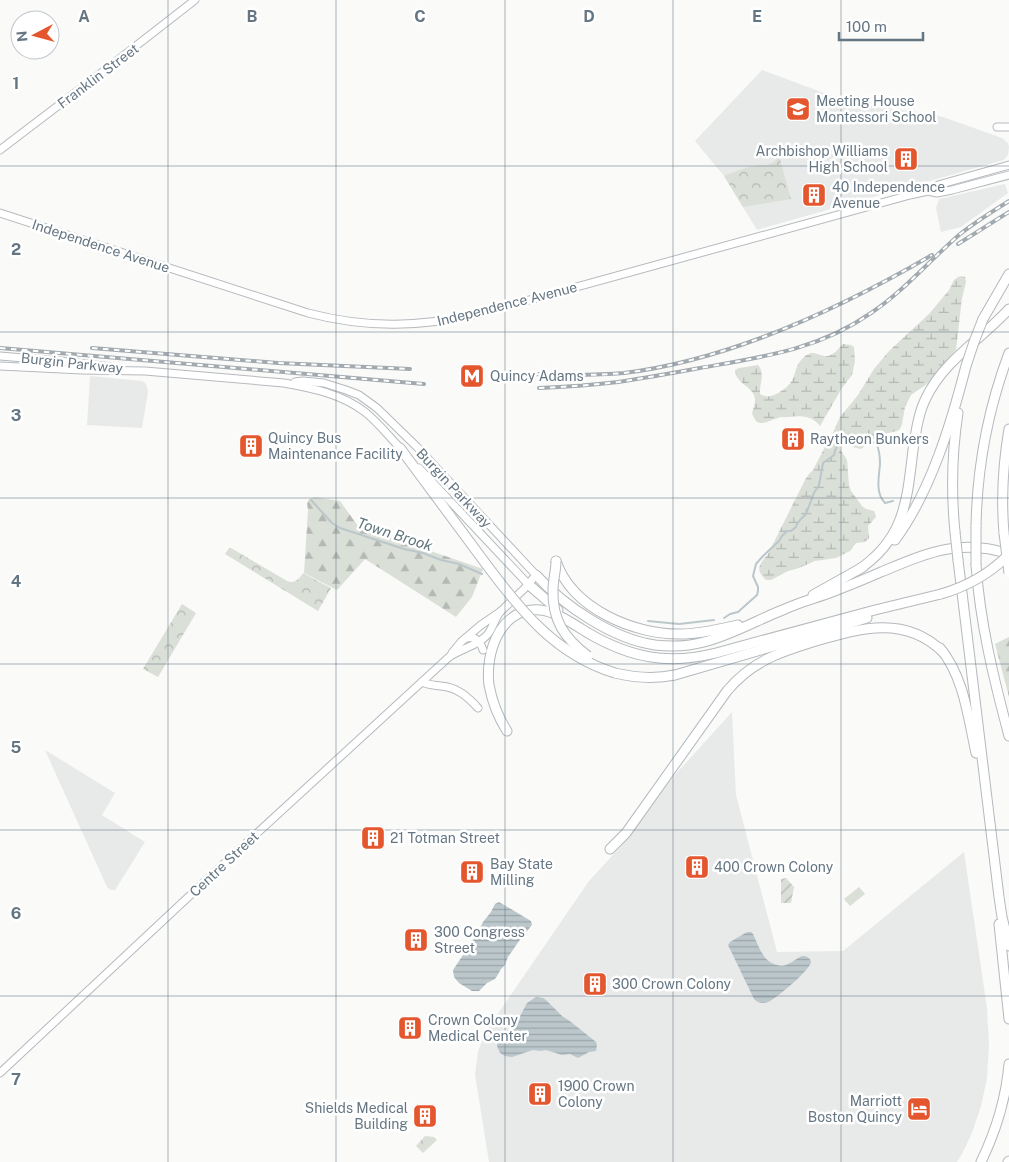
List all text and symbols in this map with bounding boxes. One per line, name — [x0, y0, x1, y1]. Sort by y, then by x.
text: A — [78, 7, 90, 26]
text: B — [247, 7, 258, 26]
text: C — [414, 7, 426, 26]
text: D — [583, 7, 595, 26]
text: E — [752, 7, 762, 26]
north arrow — [10, 10, 60, 60]
scale bar — [839, 10, 923, 42]
text: 100 m — [846, 18, 887, 35]
text: N — [14, 30, 31, 43]
street label: Franklin Street — [54, 40, 142, 112]
text: 1 — [13, 74, 19, 93]
place label: Meeting House Montessori School — [816, 93, 937, 125]
school or university icon: Meeting House Montessori School — [785, 96, 811, 122]
place label: Archbishop Williams High School — [755, 143, 888, 175]
building icon: Archbishop Williams High School — [893, 146, 919, 172]
place label: 40 Independence Avenue — [832, 179, 945, 211]
building icon: 40 Independence Avenue — [801, 182, 827, 208]
street label: Independence Avenue — [30, 216, 172, 276]
text: 2 — [11, 240, 21, 259]
street label: Independence Avenue — [435, 279, 579, 329]
street label: Burgin Parkway — [20, 350, 124, 376]
metro station icon: Quincy Adams — [459, 363, 485, 389]
place label: Quincy Adams — [490, 368, 584, 384]
text: 3 — [11, 406, 21, 425]
building icon: Raytheon Bunkers — [780, 426, 806, 452]
place label: Quincy Bus Maintenance Facility — [268, 430, 403, 462]
place label: Raytheon Bunkers — [810, 431, 929, 447]
building icon: Quincy Bus Maintenance Facility — [238, 433, 264, 459]
street label: Burgin Parkway — [413, 445, 495, 531]
water label: Town Brook — [355, 514, 436, 554]
text: 4 — [11, 572, 22, 591]
text: 5 — [11, 738, 22, 757]
building icon: 21 Totman Street — [360, 825, 386, 851]
street label: Centre Street — [186, 828, 262, 900]
place label: 21 Totman Street — [390, 830, 500, 846]
building icon: 400 Crown Colony — [684, 854, 710, 880]
place label: Bay State Milling — [490, 856, 553, 888]
building icon: Bay State Milling — [459, 859, 485, 885]
place label: 400 Crown Colony — [714, 859, 834, 875]
text: 6 — [11, 904, 21, 923]
place label: 300 Congress Street — [434, 924, 525, 956]
building icon: 300 Congress Street — [403, 927, 429, 953]
building icon: 300 Crown Colony — [582, 971, 608, 997]
place label: 300 Crown Colony — [612, 976, 732, 992]
place label: Crown Colony Medical Center — [428, 1012, 527, 1044]
building icon: Crown Colony Medical Center — [397, 1015, 423, 1041]
text: 7 — [11, 1070, 21, 1089]
place label: 1900 Crown Colony — [558, 1078, 635, 1110]
building icon: 1900 Crown Colony — [527, 1081, 553, 1107]
place label: Marriott Boston Quincy — [808, 1093, 902, 1125]
hotel icon: Marriott Boston Quincy — [906, 1096, 932, 1122]
place label: Shields Medical Building — [305, 1100, 408, 1132]
building icon: Shields Medical Building — [412, 1103, 438, 1129]

